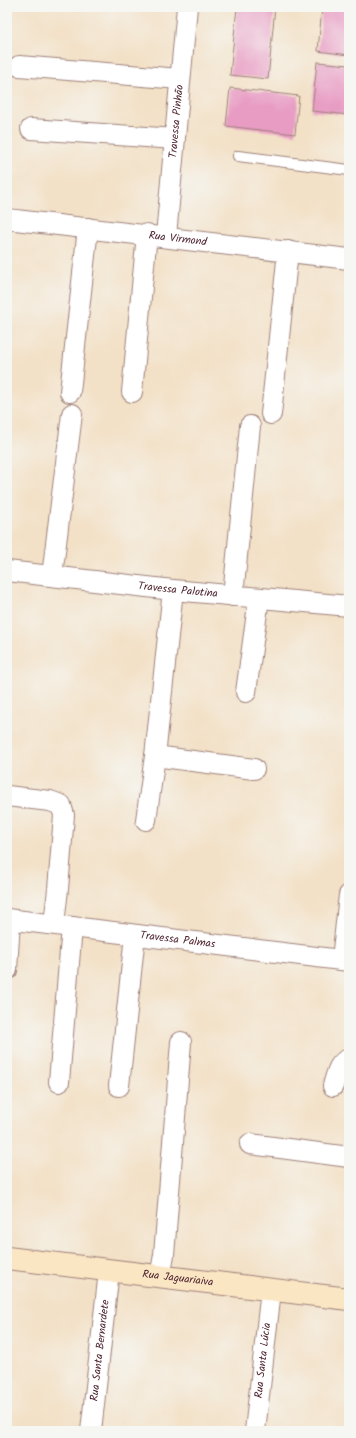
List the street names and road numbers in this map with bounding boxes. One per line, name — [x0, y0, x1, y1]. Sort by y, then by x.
street label: Travessa Pinhão — [164, 84, 189, 159]
street label: Rua Virmond — [148, 227, 208, 251]
street label: Travessa Palotina — [137, 577, 219, 603]
street label: Travessa Palmas — [139, 926, 217, 954]
street label: Rua Jaguariaiva — [141, 1265, 214, 1292]
street label: Rua Santa Bernardete — [85, 1299, 115, 1402]
street label: Rua Santa Lúcia — [250, 1322, 276, 1399]

